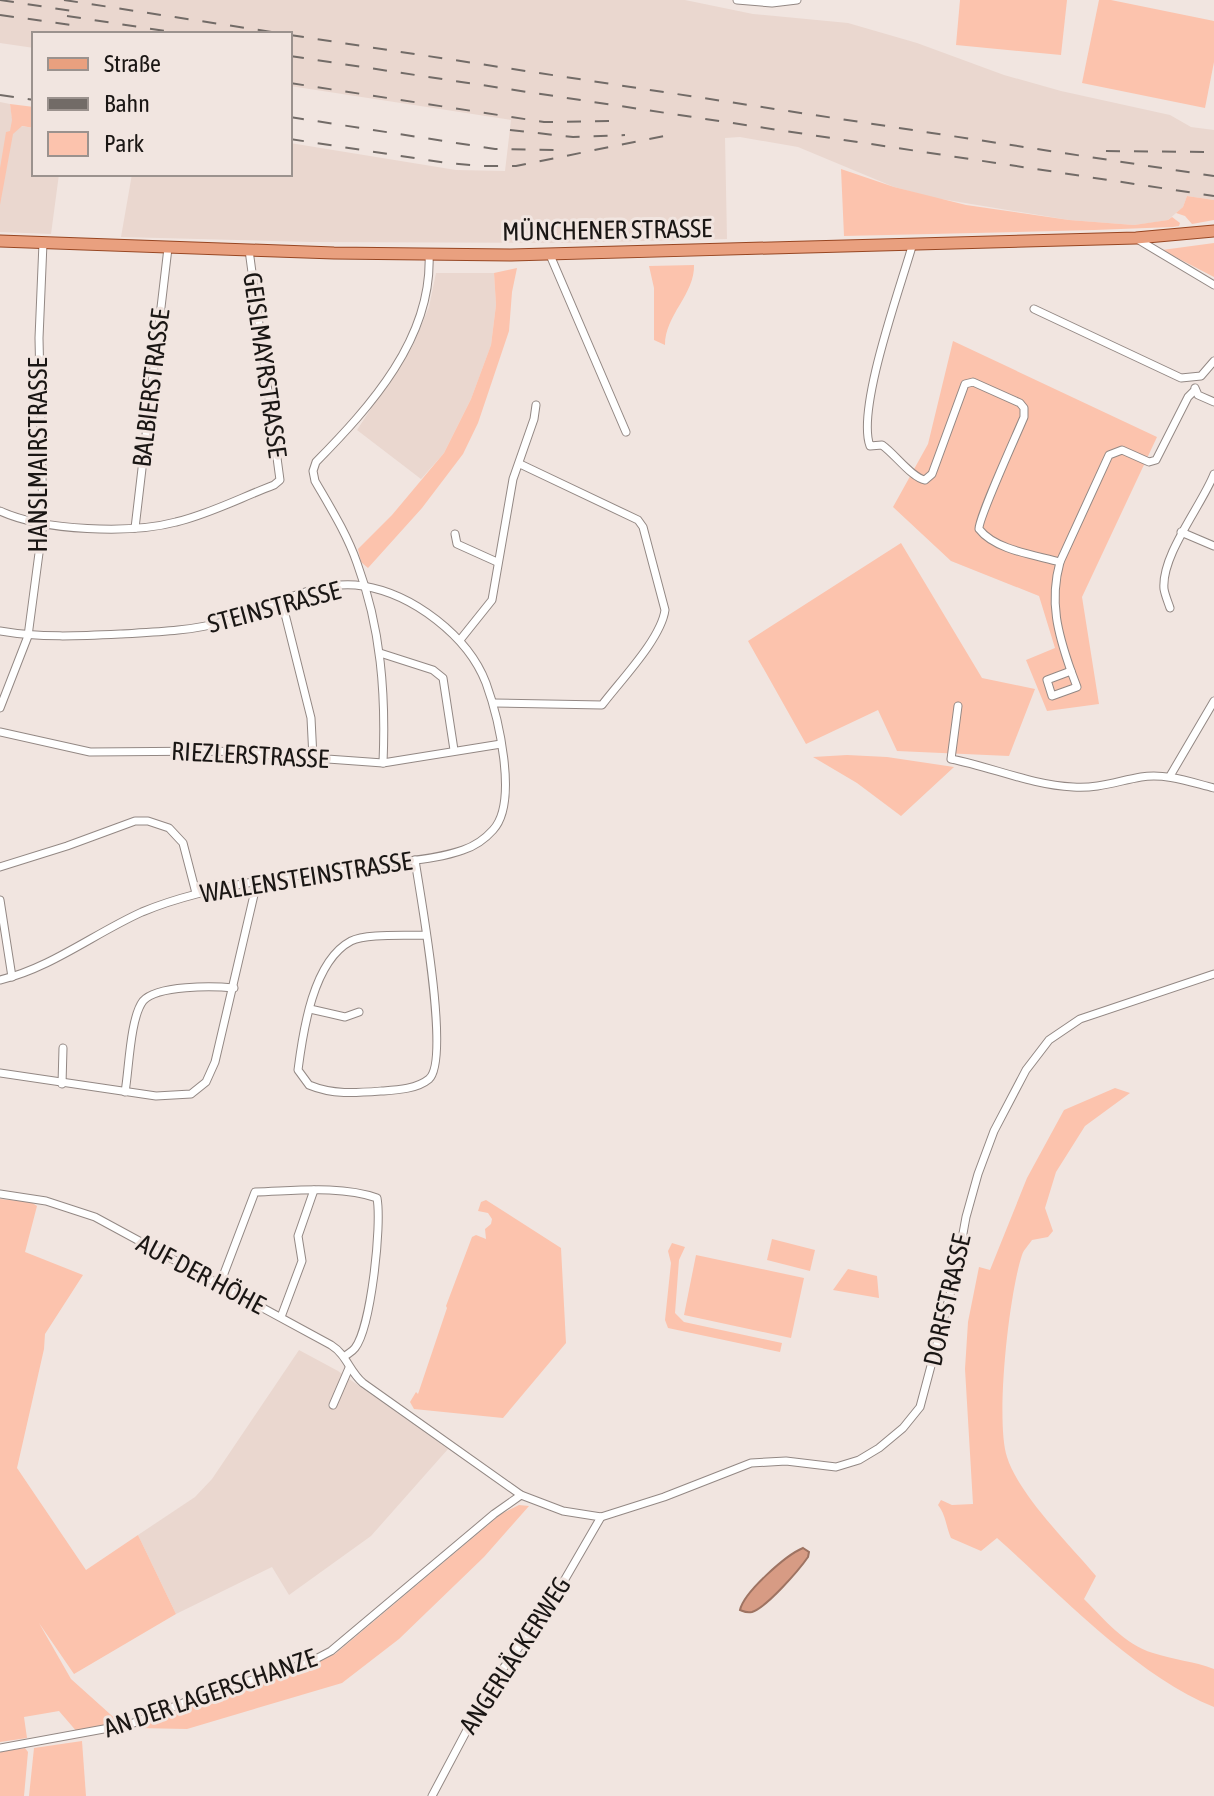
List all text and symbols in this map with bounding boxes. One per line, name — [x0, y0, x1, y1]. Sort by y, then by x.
legend — [32, 32, 292, 176]
text: Straße — [104, 50, 161, 77]
text: Bahn — [104, 90, 150, 117]
text: Park — [104, 130, 145, 157]
street label: MÜNCHENER STRASSE — [502, 213, 712, 247]
street label: GEISLMAYRSTRASSE — [237, 270, 293, 460]
street label: BALBIERSTRASSE — [126, 307, 176, 469]
street label: HANSLMAIRSTRASSE — [23, 358, 53, 552]
street label: STEINSTRASSE — [204, 575, 344, 639]
street label: RIEZLERSTRASSE — [171, 736, 329, 774]
street label: WALLENSTEINSTRASSE — [198, 845, 414, 909]
street label: AUF DER HÖHE — [132, 1228, 270, 1320]
street label: DORFSTRASSE — [917, 1231, 977, 1369]
street label: ANGERLÄCKERWEG — [453, 1571, 577, 1739]
street label: AN DER LAGERSCHANZE — [100, 1643, 320, 1743]

